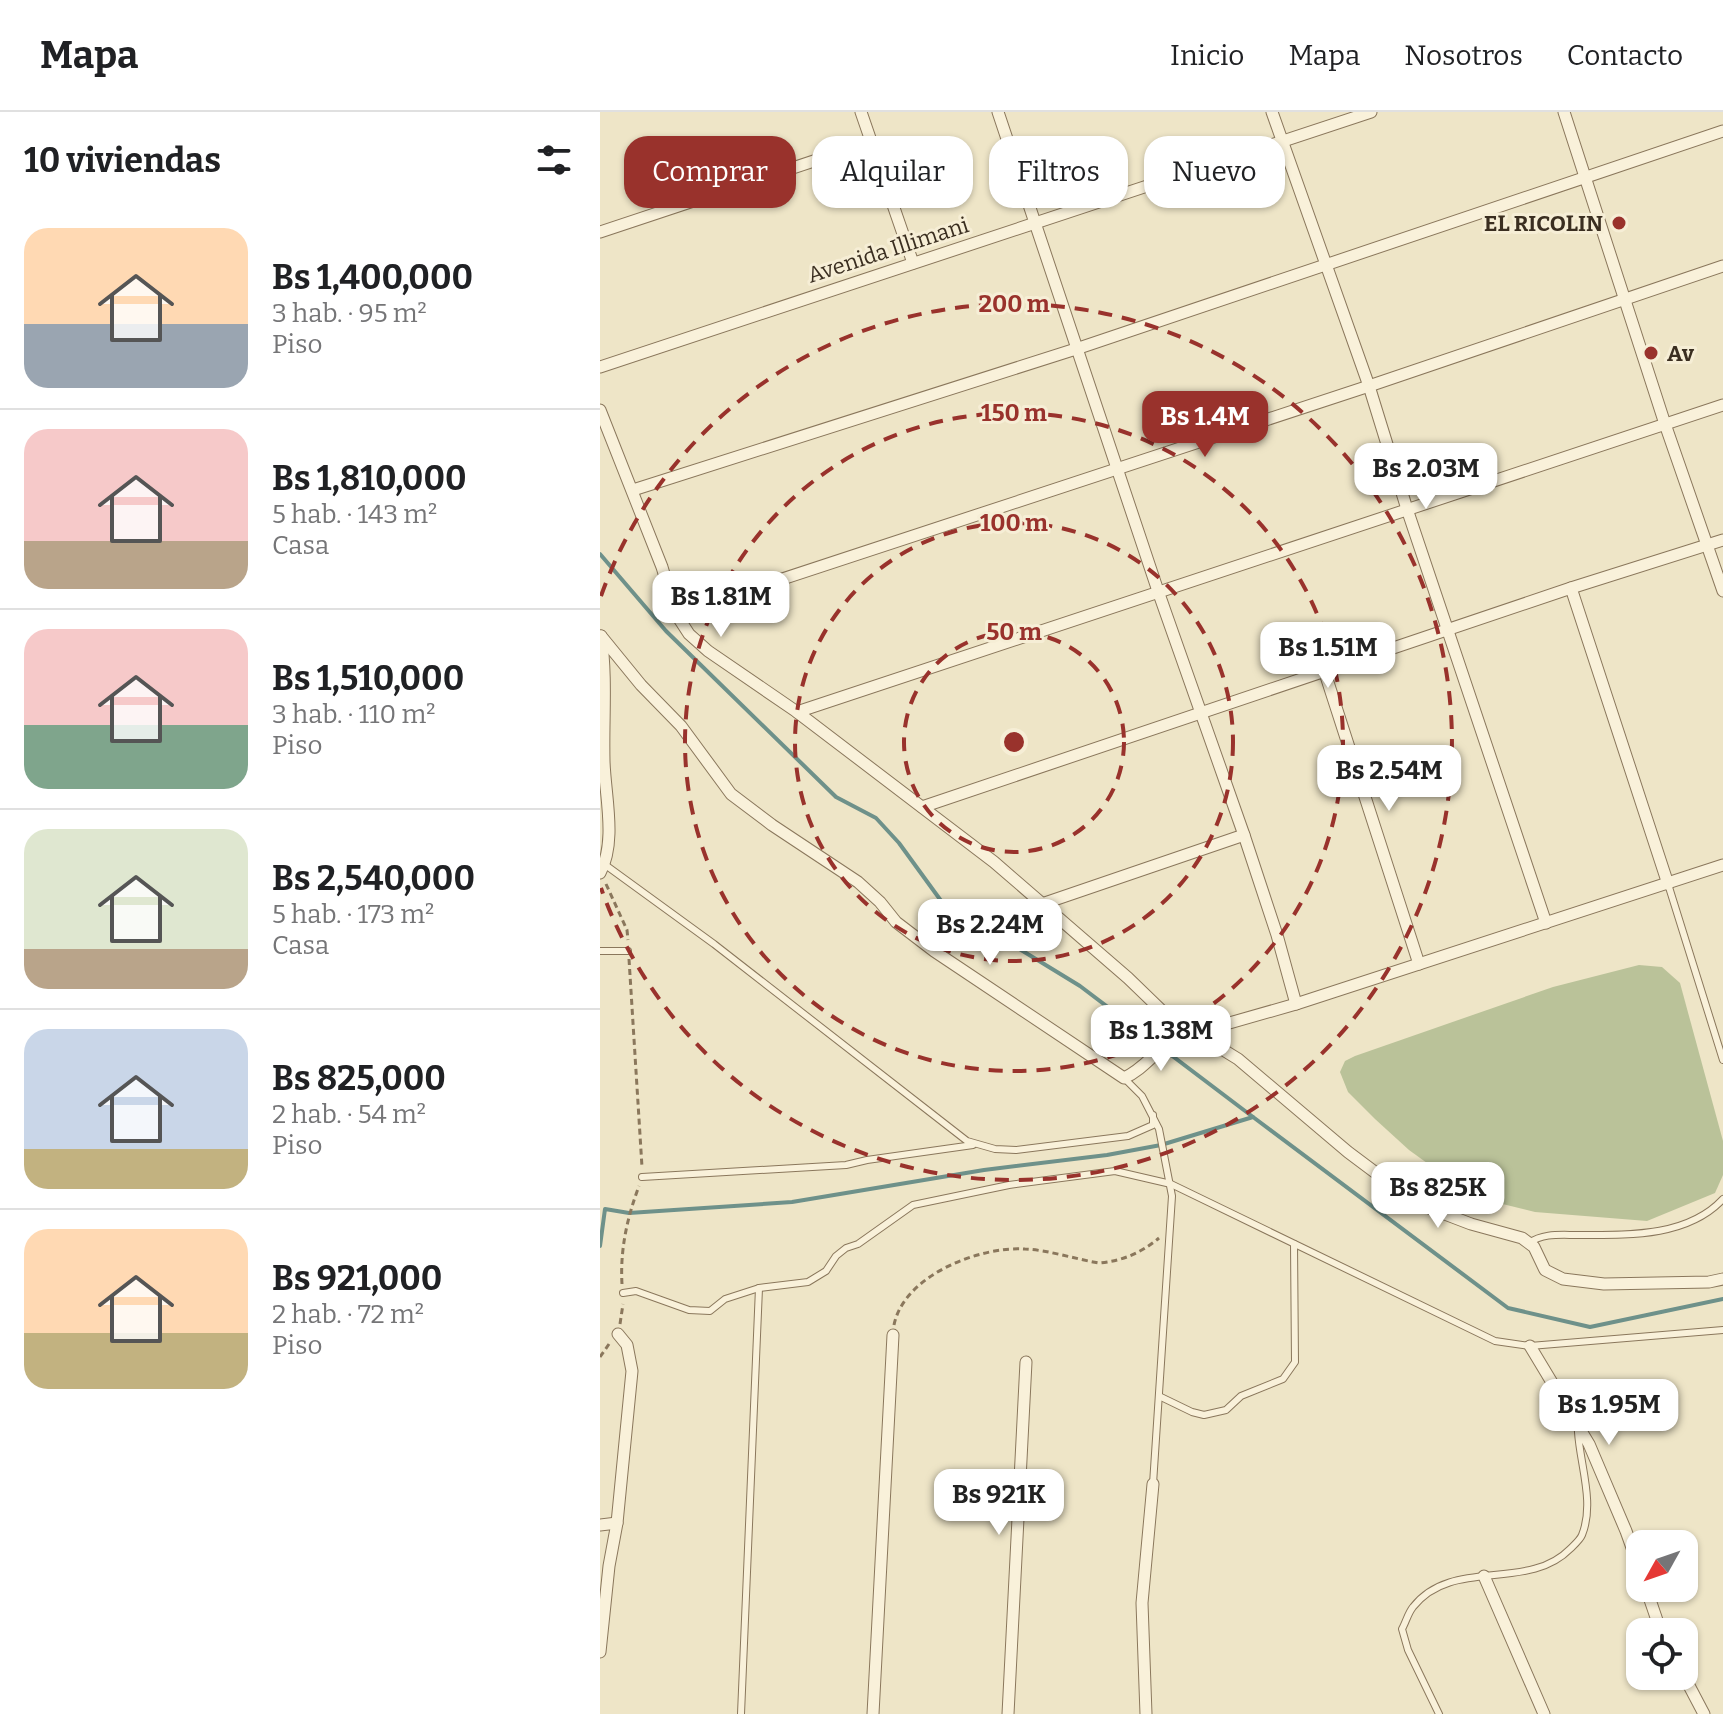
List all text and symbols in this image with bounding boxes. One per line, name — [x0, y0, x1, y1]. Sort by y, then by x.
text: Mapa — [40, 32, 138, 78]
text: Inicio — [1170, 39, 1244, 72]
text: Mapa — [1288, 39, 1360, 72]
text: Nosotros — [1404, 39, 1523, 72]
text: Contacto — [1567, 39, 1683, 72]
chip: Comprar — [624, 136, 796, 208]
chip: Alquilar — [812, 136, 973, 208]
chip: Filtros — [989, 136, 1128, 208]
chip: Nuevo — [1144, 136, 1285, 208]
icon: filters — [532, 138, 576, 182]
text: 10 viviendas — [24, 140, 221, 181]
place label: EL RICOLIN — [1484, 210, 1603, 237]
street label: Avenida Illimani — [804, 211, 972, 289]
marker: EL RICOLIN — [1610, 214, 1628, 232]
text: Bs 1,400,000 — [272, 257, 473, 298]
icon: home — [88, 260, 184, 356]
text: 200 m — [978, 290, 1050, 318]
text: 3 hab. · 95 m² — [272, 298, 427, 329]
text: Piso — [272, 329, 322, 360]
place label: Av — [1667, 340, 1695, 367]
marker: Av — [1642, 344, 1660, 362]
pin: Bs 1.4M — [1131, 391, 1279, 459]
text: 150 m — [981, 399, 1047, 427]
text: Bs 1.4M — [1160, 401, 1250, 432]
pin: Bs 2.03M — [1343, 443, 1509, 511]
text: Bs 2.03M — [1372, 453, 1480, 484]
text: Bs 1,810,000 — [272, 458, 467, 499]
icon: home — [88, 461, 184, 557]
text: 5 hab. · 143 m² — [272, 499, 437, 530]
text: 100 m — [980, 509, 1048, 537]
text: Casa — [272, 530, 329, 561]
pin: Bs 1.81M — [638, 571, 804, 639]
text: Bs 1.81M — [670, 581, 772, 612]
text: 50 m — [986, 618, 1042, 646]
pin: Bs 1.51M — [1245, 622, 1411, 690]
text: Bs 1.51M — [1278, 632, 1378, 663]
text: Bs 1,510,000 — [272, 658, 464, 699]
icon: home — [88, 661, 184, 757]
text: 3 hab. · 110 m² — [272, 699, 435, 730]
centre of rings — [1000, 728, 1028, 756]
text: Piso — [272, 730, 322, 761]
pin: Bs 2.54M — [1306, 745, 1472, 813]
text: Bs 2.54M — [1335, 755, 1443, 786]
text: Bs 2,540,000 — [272, 858, 475, 899]
icon: home — [88, 861, 184, 957]
text: 5 hab. · 173 m² — [272, 899, 434, 930]
pin: Bs 2.24M — [907, 899, 1073, 967]
text: Bs 2.24M — [936, 909, 1044, 940]
text: Casa — [272, 930, 329, 961]
pin: Bs 1.38M — [1078, 1005, 1244, 1073]
text: Bs 1.38M — [1109, 1015, 1213, 1046]
text: Bs 825,000 — [272, 1058, 446, 1099]
icon: home — [88, 1061, 184, 1157]
text: 2 hab. · 54 m² — [272, 1099, 426, 1130]
text: Piso — [272, 1130, 322, 1161]
pin: Bs 825K — [1364, 1162, 1512, 1230]
text: Bs 825K — [1389, 1172, 1487, 1203]
text: Bs 921,000 — [272, 1258, 442, 1299]
icon: home — [88, 1261, 184, 1357]
text: 2 hab. · 72 m² — [272, 1299, 424, 1330]
text: Piso — [272, 1330, 322, 1361]
pin: Bs 1.95M — [1526, 1379, 1692, 1447]
text: Bs 1.95M — [1557, 1389, 1661, 1420]
pin: Bs 921K — [925, 1469, 1073, 1537]
text: Bs 921K — [952, 1479, 1046, 1510]
north arrow — [1626, 1530, 1698, 1602]
map controls — [1626, 1530, 1698, 1690]
button: locate — [1626, 1618, 1698, 1690]

